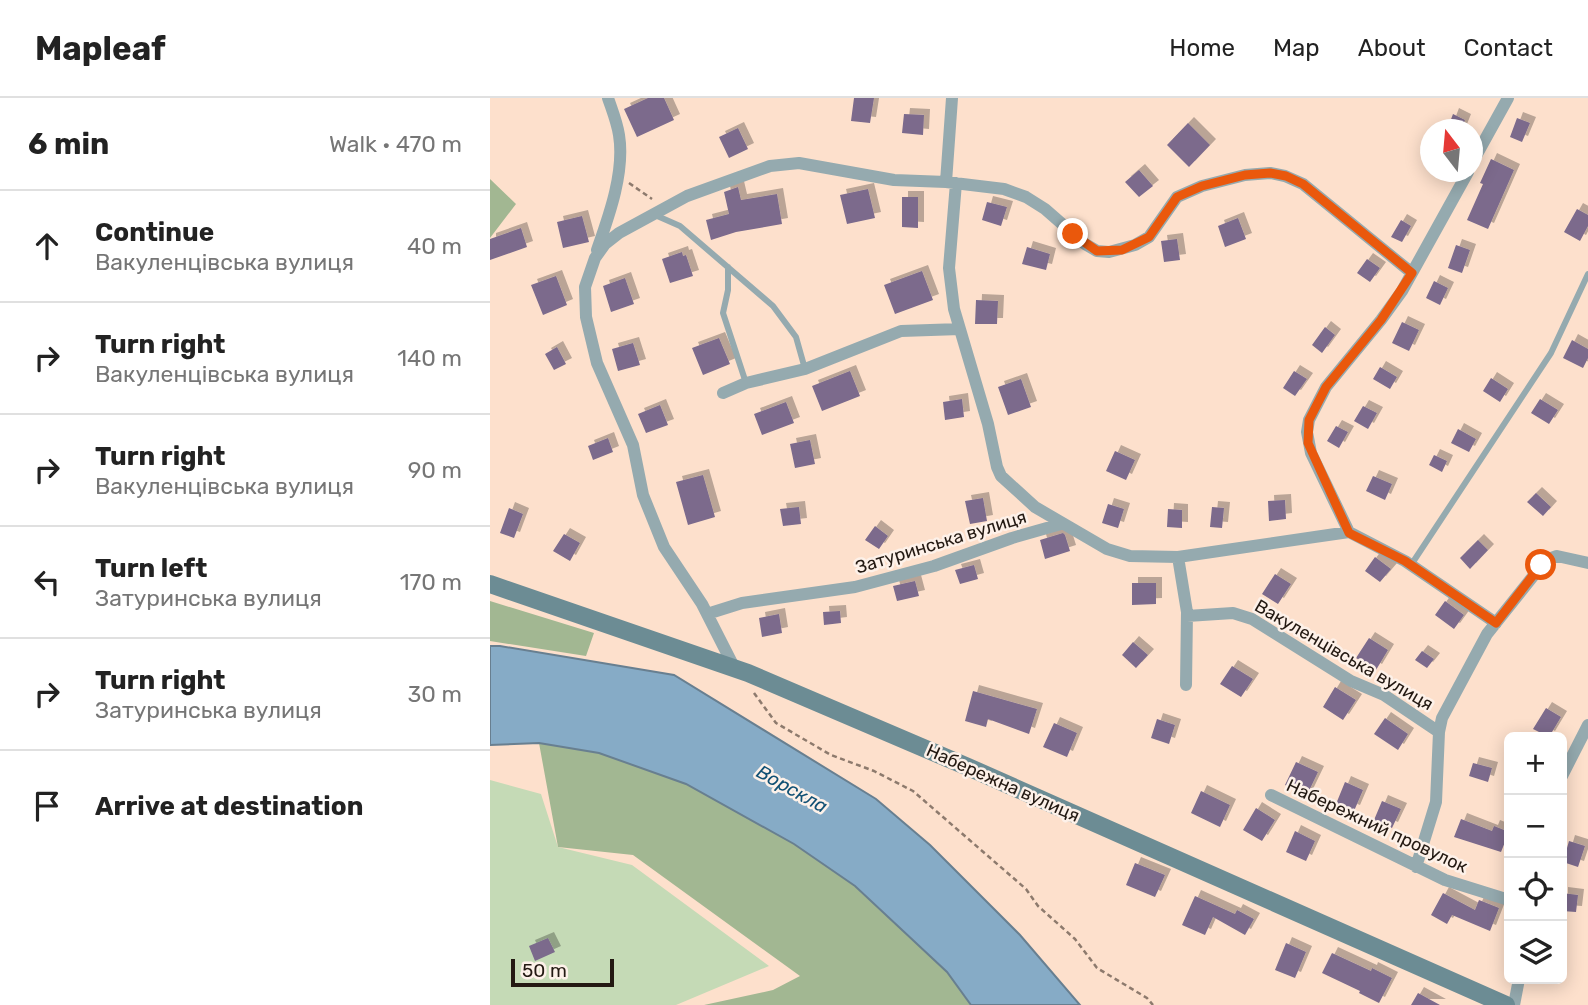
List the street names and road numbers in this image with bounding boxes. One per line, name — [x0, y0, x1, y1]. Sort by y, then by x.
street label: Затуринська вулиця — [853, 506, 1029, 578]
street label: Вакуленцівська вулиця — [1251, 595, 1437, 715]
street label: Набережна вулиця — [923, 739, 1083, 827]
street label: Набережний провулок — [1283, 774, 1471, 878]

